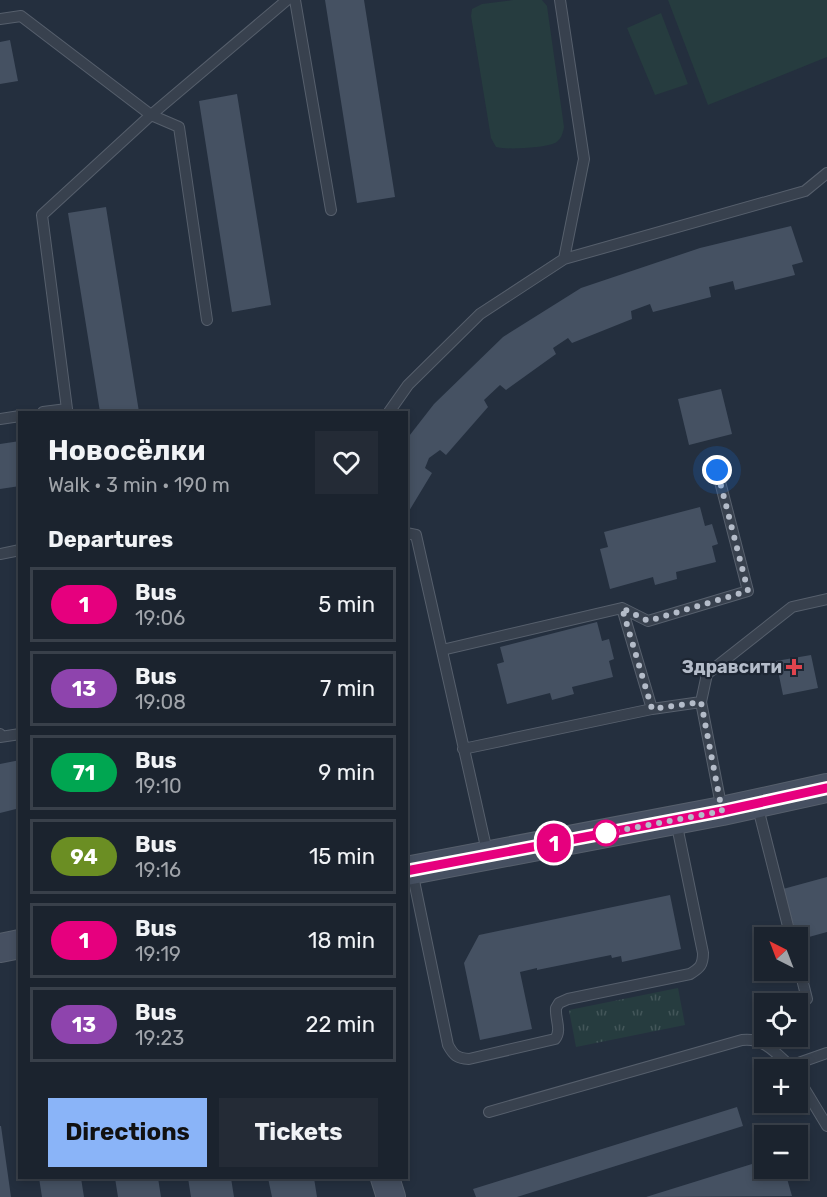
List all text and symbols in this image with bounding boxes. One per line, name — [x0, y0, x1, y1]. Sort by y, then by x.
button: heart — [315, 431, 378, 494]
text: Новосёлки — [48, 434, 205, 467]
your location — [702, 455, 732, 485]
text: Walk · 3 min · 190 m — [48, 473, 230, 497]
text: Departures — [48, 526, 173, 553]
text: Bus — [135, 579, 177, 606]
text: 5 min — [318, 591, 375, 618]
text: 1 — [79, 592, 89, 617]
text: 19:06 — [135, 606, 185, 630]
place label: Здравсити — [682, 656, 782, 678]
marker: Здравсити — [787, 660, 801, 674]
text: Bus — [135, 663, 177, 690]
text: 7 min — [320, 675, 375, 702]
text: 13 — [72, 676, 96, 701]
text: 19:08 — [135, 690, 186, 714]
text: Bus — [135, 747, 177, 774]
text: 9 min — [318, 759, 375, 786]
text: 71 — [73, 760, 95, 785]
text: 19:10 — [135, 774, 182, 798]
unlabelled marker — [593, 820, 619, 846]
line badge: 1 — [534, 824, 574, 862]
text: Bus — [135, 831, 177, 858]
text: 1 — [549, 831, 559, 856]
text: 15 min — [309, 843, 375, 870]
text: 94 — [70, 844, 98, 869]
text: 19:16 — [135, 858, 181, 882]
text: Bus — [135, 915, 177, 942]
text: 18 min — [308, 927, 375, 954]
north arrow — [754, 927, 808, 981]
map controls — [754, 927, 808, 1179]
text: 1 — [79, 928, 89, 953]
text: 19:19 — [135, 942, 181, 966]
button: locate — [754, 993, 808, 1047]
text: Bus — [135, 999, 177, 1026]
text: 22 min — [306, 1011, 375, 1038]
text: 13 — [72, 1012, 96, 1037]
text: 19:23 — [135, 1026, 184, 1050]
button: + — [754, 1059, 808, 1113]
button: Directions — [48, 1098, 207, 1167]
button: Tickets — [219, 1098, 378, 1167]
button: − — [754, 1125, 808, 1179]

